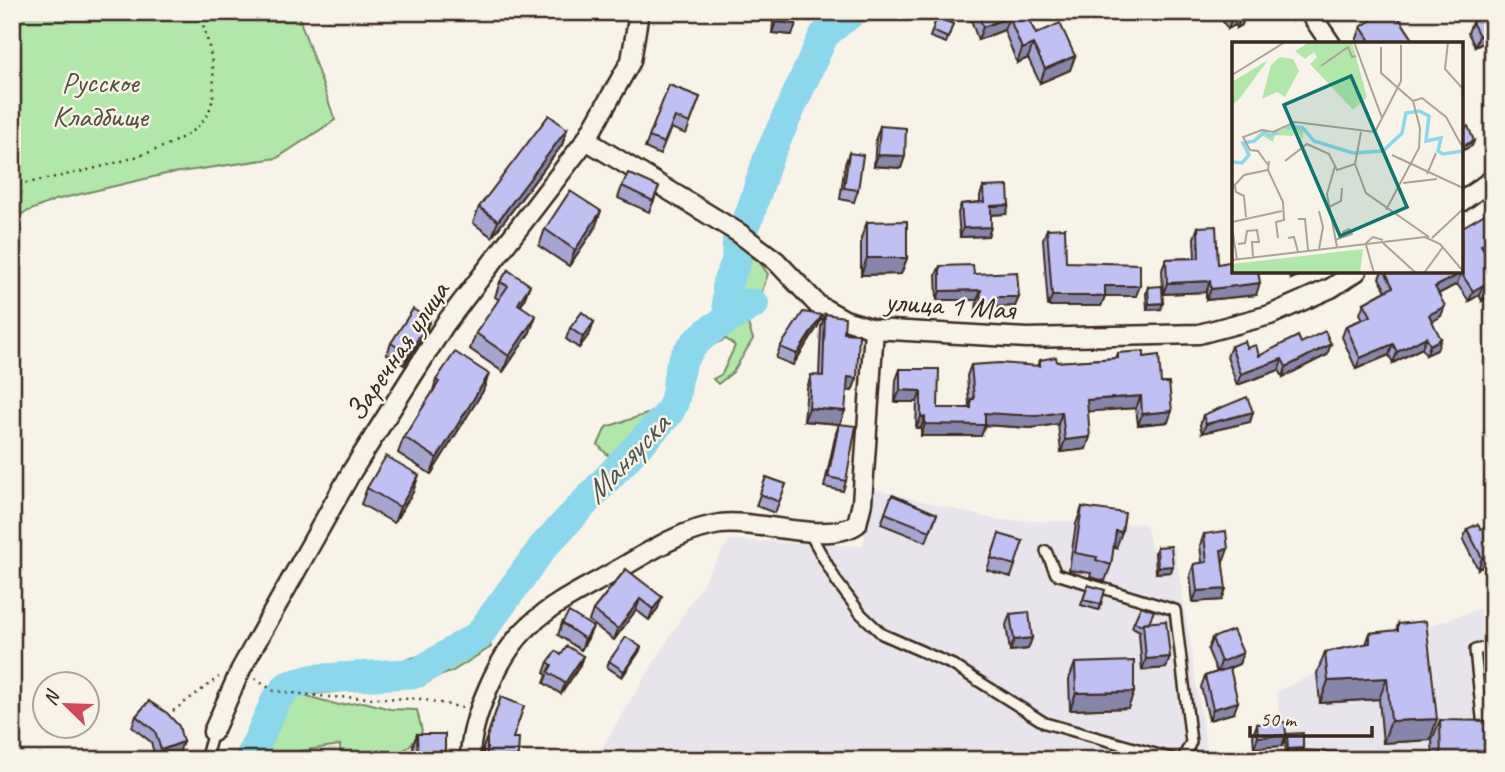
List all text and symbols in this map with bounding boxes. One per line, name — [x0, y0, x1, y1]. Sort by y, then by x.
inset map — [1232, 42, 1463, 273]
park label: Русское Кладбище — [52, 63, 150, 135]
street label: Заречная улица — [336, 272, 459, 428]
street label: улица 1 Мая — [882, 281, 1019, 329]
water label: Маняуска — [575, 403, 680, 512]
north arrow — [32, 670, 102, 740]
text: N — [38, 686, 66, 709]
scale bar — [1250, 695, 1372, 739]
text: 50 m — [1260, 706, 1298, 732]

